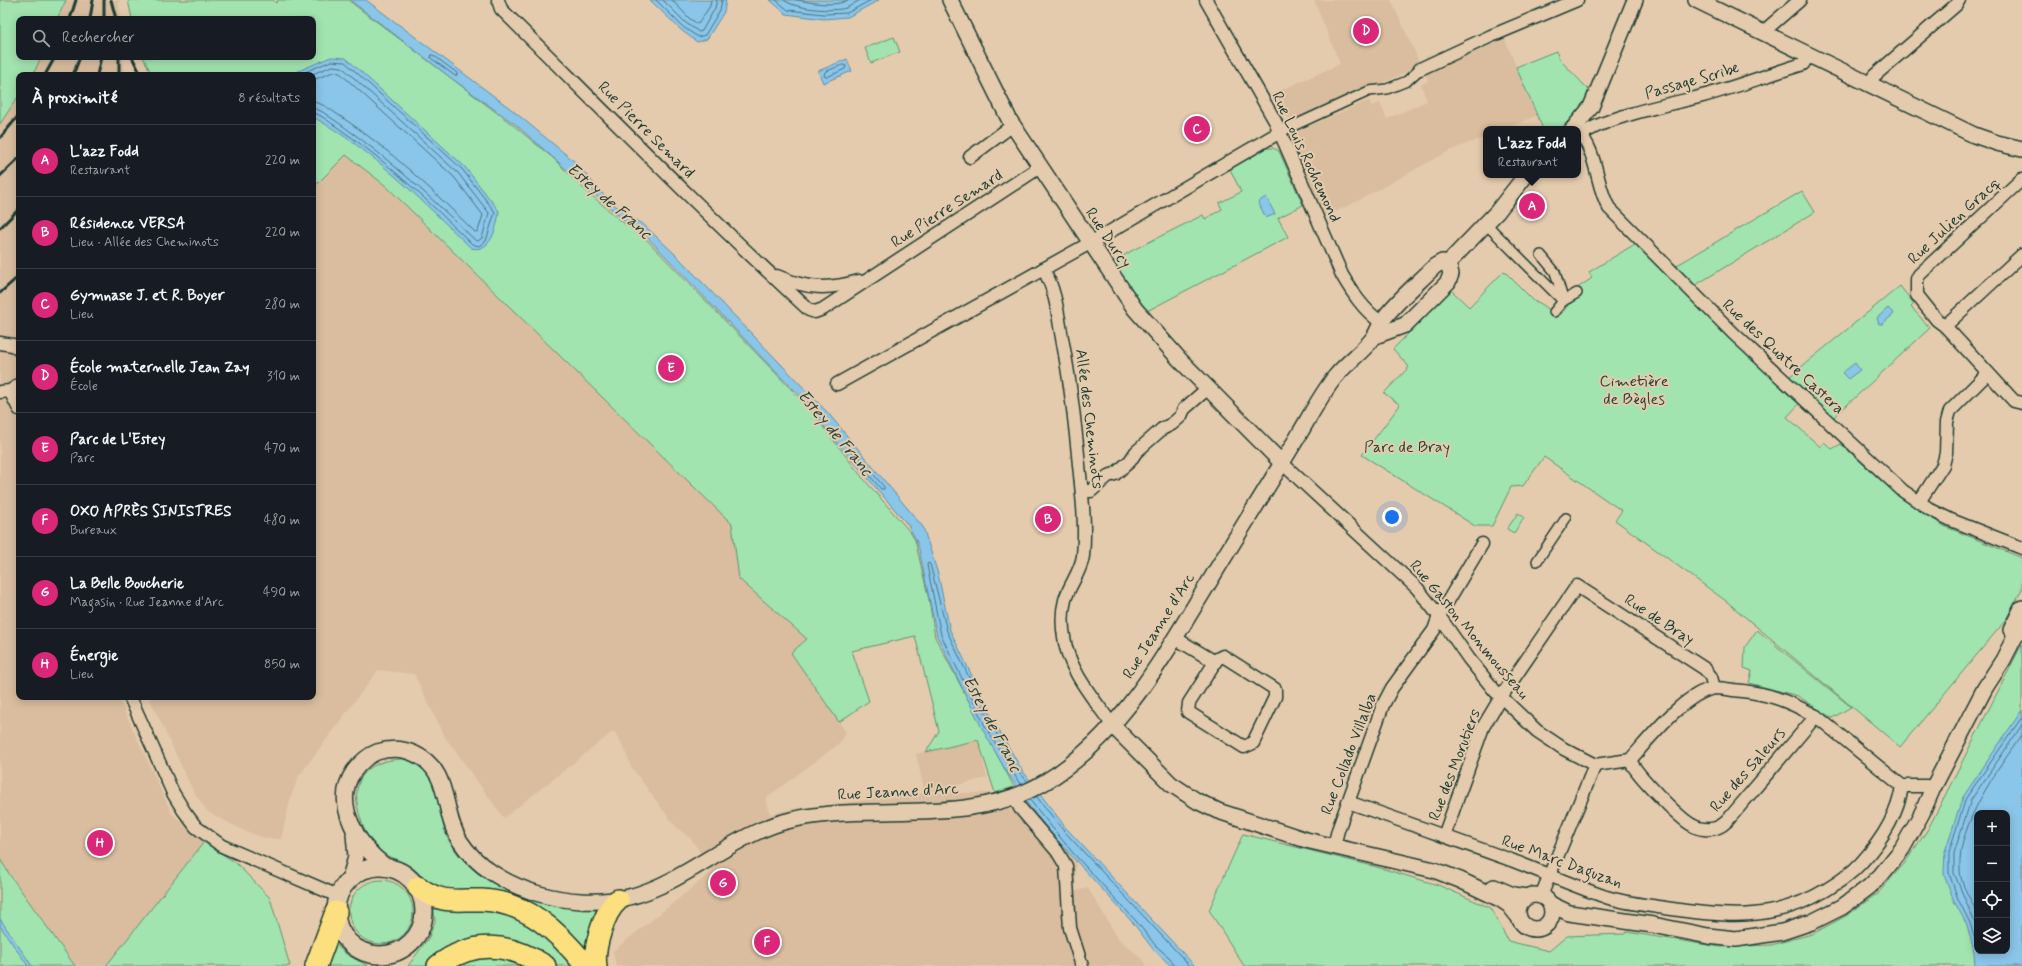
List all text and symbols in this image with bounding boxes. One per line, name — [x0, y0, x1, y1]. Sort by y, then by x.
search box — [16, 16, 316, 60]
pin: D — [1353, 16, 1379, 46]
icon: search — [30, 27, 52, 49]
text: Rechercher — [62, 28, 135, 48]
street label: Passage Scribe — [1642, 57, 1742, 104]
street label: Rue Pierre Semard — [593, 77, 699, 183]
text: À proximité — [32, 87, 117, 109]
street label: Rue Louis Rochemond — [1266, 88, 1346, 226]
text: 8 résultats — [238, 90, 300, 107]
pin: C — [1184, 114, 1210, 144]
popup — [1483, 126, 1581, 178]
text: L'azz Fodd — [1498, 134, 1566, 154]
text: L'azz Fodd — [70, 142, 139, 162]
text: A — [41, 152, 49, 169]
text: 220 m — [265, 152, 300, 169]
text: Restaurant — [1498, 154, 1558, 171]
water label: Estey de Franc — [562, 158, 657, 245]
text: Restaurant — [70, 162, 130, 179]
street label: Rue Pierre Semard — [887, 165, 1007, 253]
street label: Rue Julien Gracq — [1903, 173, 2005, 269]
pin: A — [1519, 191, 1545, 221]
street label: Rue Durcy — [1080, 204, 1136, 272]
text: Résidence VERSA — [70, 214, 185, 234]
text: B — [41, 224, 49, 241]
text: 220 m — [265, 224, 300, 241]
text: Lieu · Allée des Cheminots — [70, 234, 219, 251]
text: Gymnase J. et R. Boyer — [70, 286, 225, 306]
street label: Rue des Quatre Castera — [1717, 295, 1849, 419]
text: C — [40, 296, 50, 313]
text: 280 m — [265, 296, 300, 313]
text: Lieu — [70, 306, 94, 323]
street label: Allée des Cheminots — [1070, 348, 1108, 490]
pin: E — [658, 353, 684, 383]
text: École maternelle Jean Zay — [70, 358, 250, 378]
text: D — [41, 368, 49, 385]
text: 310 m — [267, 368, 300, 385]
park label: Cimetière de Bègles — [1599, 371, 1669, 410]
text: École — [70, 378, 98, 395]
water label: Estey de Franc — [793, 385, 878, 482]
text: Parc de L'Estey — [70, 430, 165, 450]
park label: Parc de Bray — [1364, 437, 1450, 458]
text: E — [41, 440, 49, 457]
text: 470 m — [264, 440, 300, 457]
text: Parc — [70, 450, 95, 467]
text: OXO APRÈS SINISTRES — [70, 502, 231, 522]
pin: B — [1035, 504, 1061, 534]
your location — [1382, 507, 1402, 527]
text: F — [42, 512, 48, 529]
text: 480 m — [264, 512, 300, 529]
text: Bureaux — [70, 522, 117, 539]
street label: Rue Gaston Monmousseau — [1404, 556, 1534, 704]
street label: Rue Jeanne d'Arc — [1118, 569, 1200, 683]
text: La Belle Boucherie — [70, 574, 184, 594]
text: G — [41, 584, 49, 601]
text: 490 m — [263, 584, 300, 601]
street label: Rue de Bray — [1620, 590, 1698, 650]
text: Magasin · Rue Jeanne d'Arc — [70, 594, 224, 611]
text: Énergie — [70, 646, 118, 666]
text: H — [41, 656, 49, 673]
text: 850 m — [264, 656, 300, 673]
text: Lieu — [70, 666, 94, 683]
water label: Estey de Franc — [958, 672, 1027, 777]
street label: Rue Collado Villalba — [1316, 690, 1382, 818]
street label: Rue des Morutiers — [1424, 706, 1486, 824]
street label: Rue des Saleurs — [1705, 723, 1791, 817]
street label: Rue Jeanne d'Arc — [837, 778, 959, 806]
map controls — [1974, 810, 2010, 954]
button: + — [1974, 810, 2010, 846]
pin: H — [87, 828, 113, 858]
street label: Rue Marc Daguzan — [1498, 830, 1625, 895]
button: − — [1974, 846, 2010, 882]
pin: G — [710, 868, 736, 898]
button: locate — [1974, 882, 2010, 918]
button: layers — [1974, 918, 2010, 954]
pin: F — [754, 927, 780, 957]

